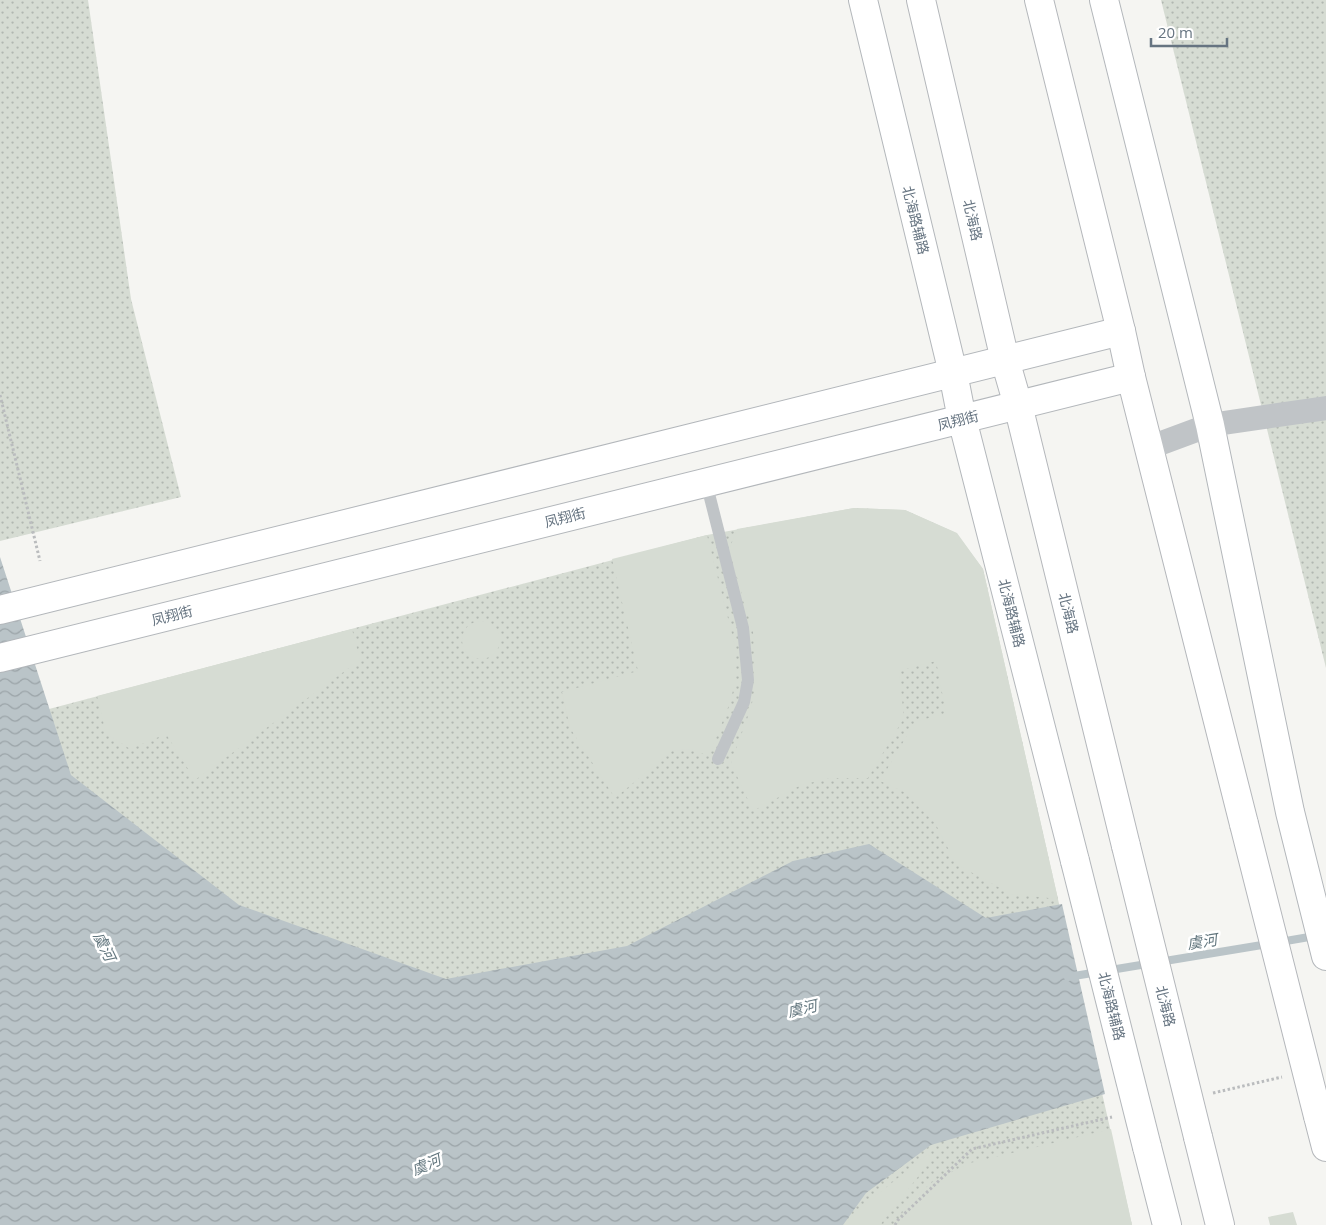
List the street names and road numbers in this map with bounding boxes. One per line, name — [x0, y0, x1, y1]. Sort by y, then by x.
street label: 北海路辅路 — [898, 184, 934, 256]
street label: 北海路 — [959, 197, 987, 243]
street label: 凤翔街 — [935, 406, 981, 434]
street label: 凤翔街 — [542, 503, 588, 531]
street label: 北海路辅路 — [994, 577, 1030, 649]
street label: 北海路 — [1055, 590, 1083, 636]
street label: 凤翔街 — [149, 601, 195, 629]
street label: 北海路辅路 — [1094, 970, 1130, 1042]
street label: 北海路 — [1152, 983, 1180, 1029]

